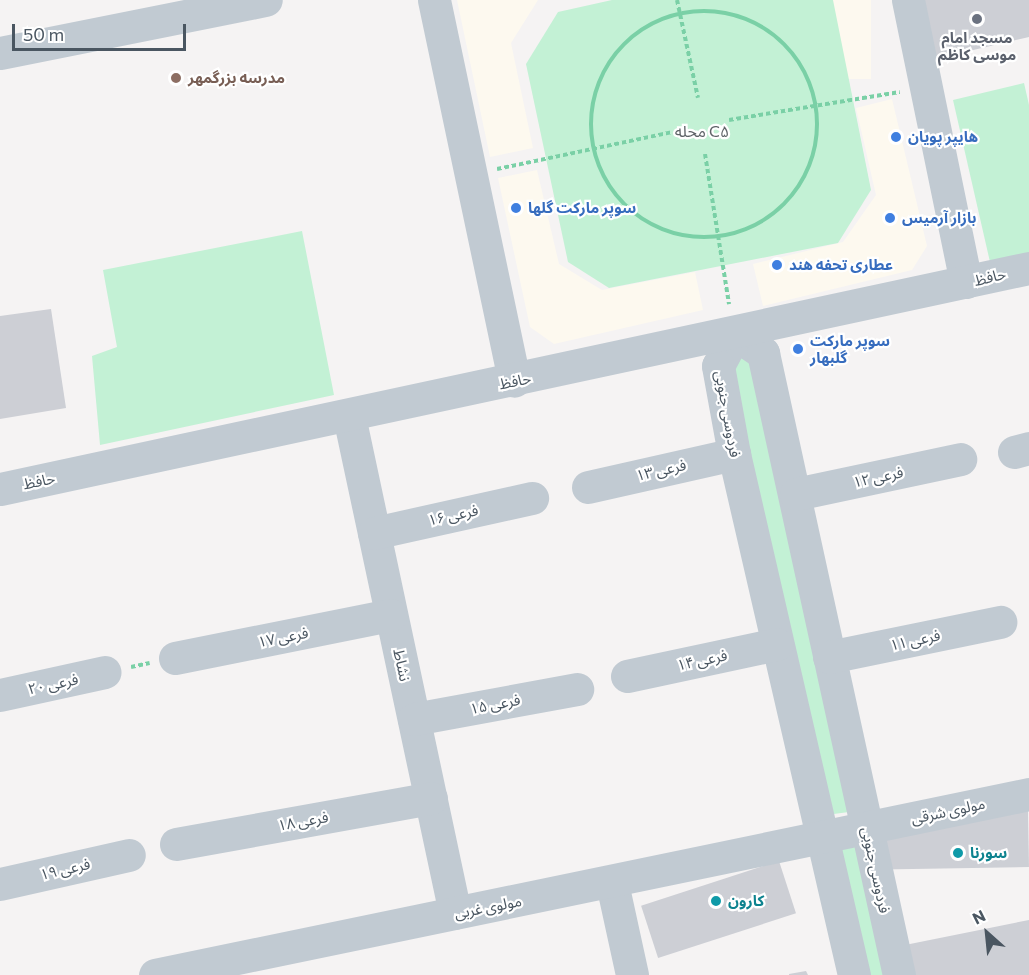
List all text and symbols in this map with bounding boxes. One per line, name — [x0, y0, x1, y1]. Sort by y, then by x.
scale bar — [15, 12, 189, 50]
marker: مسجد امام موسی کاظم — [970, 12, 984, 26]
text: 50 m — [23, 23, 64, 45]
place label: مسجد امام موسی کاظم — [938, 28, 1016, 63]
place label: مدرسه بزرگمهر — [188, 69, 285, 87]
marker: مدرسه بزرگمهر — [169, 71, 183, 85]
district label: محله C۵ — [675, 121, 729, 141]
place label: هایپر پویان — [908, 128, 978, 146]
marker: هایپر پویان — [889, 130, 903, 144]
place label: سوپر مارکت گلها — [528, 199, 636, 217]
marker: سوپر مارکت گلها — [509, 201, 523, 215]
place label: بازار آرمیس — [902, 209, 976, 227]
marker: بازار آرمیس — [883, 211, 897, 225]
place label: عطاری تحفه هند — [789, 256, 893, 274]
marker: عطاری تحفه هند — [770, 258, 784, 272]
street label: حافظ — [972, 265, 1008, 289]
place label: سوپر مارکت گلبهار — [810, 331, 890, 366]
marker: سوپر مارکت گلبهار — [791, 342, 805, 356]
street label: حافظ — [497, 369, 533, 393]
street label: فردوسی جنوبی — [712, 369, 744, 459]
street label: فرعی ۱۳ — [634, 456, 688, 484]
street label: فرعی ۱۲ — [851, 463, 905, 491]
street label: حافظ — [21, 469, 57, 493]
street label: فرعی ۱۶ — [426, 501, 480, 529]
street label: فرعی ۱۷ — [256, 623, 310, 651]
street label: فرعی ۱۱ — [888, 626, 942, 654]
street label: فرعی ۱۴ — [675, 646, 729, 674]
street label: نشاط — [390, 647, 414, 683]
street label: فرعی ۲۰ — [26, 670, 80, 698]
street label: فرعی ۱۵ — [468, 690, 522, 718]
street label: مولوی شرقی — [909, 794, 987, 828]
street label: فرعی ۱۸ — [276, 808, 330, 834]
street label: فردوسی جنوبی — [858, 825, 894, 915]
place label: سورنا — [970, 844, 1007, 862]
marker: سورنا — [951, 846, 965, 860]
street label: فرعی ۱۹ — [38, 855, 92, 883]
street label: مولوی غربی — [453, 892, 523, 922]
place label: کارون — [728, 892, 764, 910]
marker: کارون — [709, 894, 723, 908]
north arrow — [957, 903, 1017, 963]
text: N — [969, 905, 988, 928]

